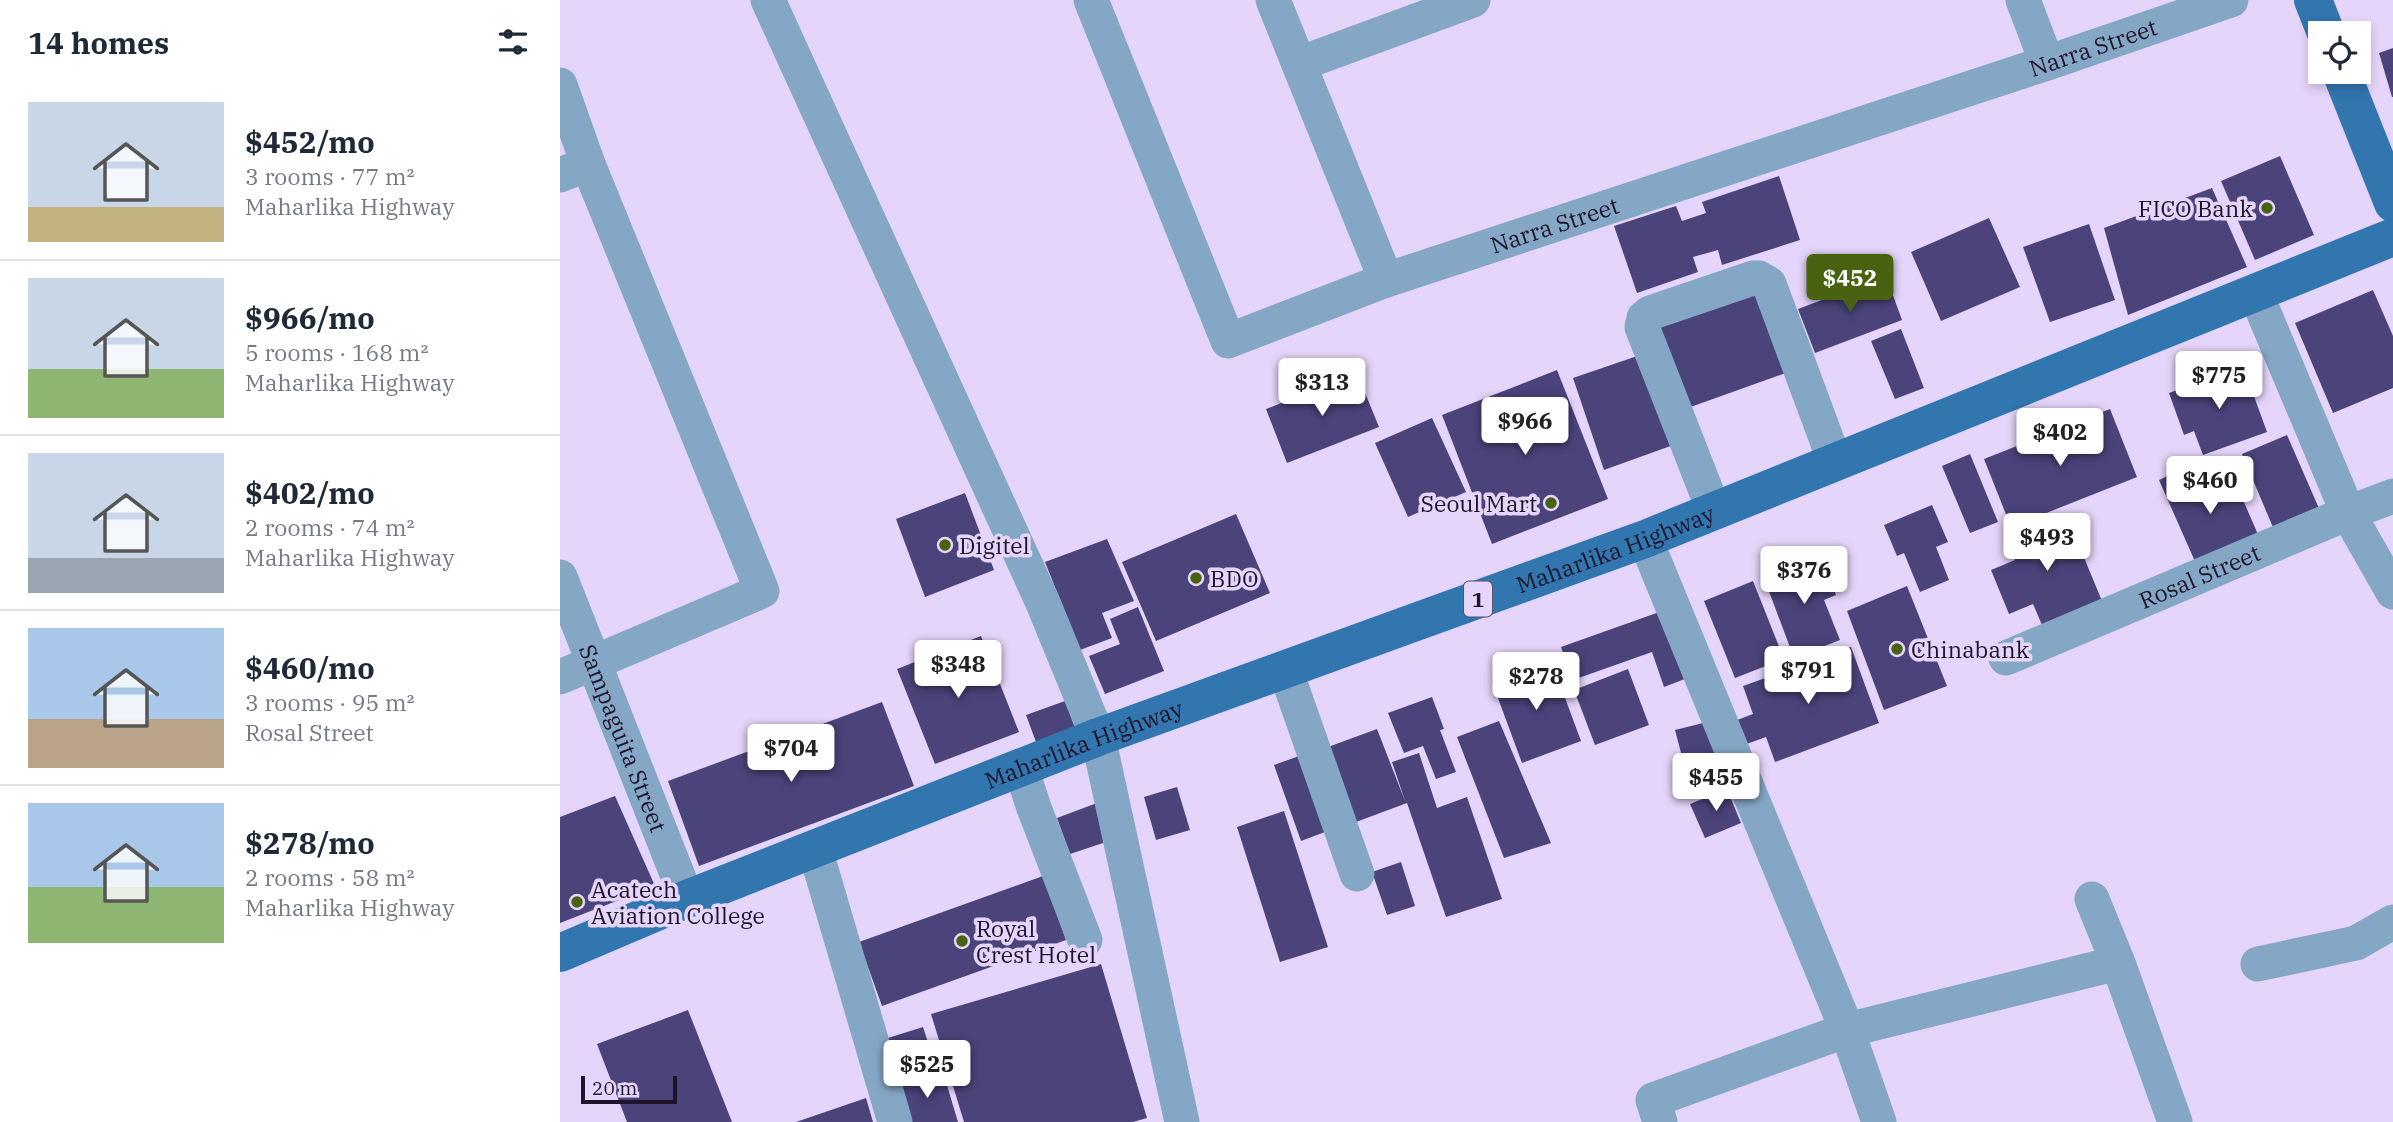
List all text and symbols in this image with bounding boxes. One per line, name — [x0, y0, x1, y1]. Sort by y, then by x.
street label: Narra Street — [2025, 12, 2161, 83]
map controls — [2308, 21, 2371, 84]
button: locate — [2308, 21, 2371, 84]
text: 14 homes — [28, 23, 169, 62]
icon: filters — [494, 23, 532, 61]
text: $452/mo — [245, 122, 375, 161]
icon: home — [84, 130, 168, 214]
text: 3 rooms · 77 m² — [245, 161, 415, 191]
street label: Narra Street — [1486, 190, 1622, 260]
text: Maharlika Highway — [245, 191, 454, 221]
place label: FICO Bank — [2138, 193, 2254, 223]
marker: FICO Bank — [2259, 200, 2275, 216]
pin: $452 — [1809, 254, 1891, 314]
text: $452 — [1822, 262, 1878, 292]
text: $966/mo — [245, 298, 375, 337]
icon: home — [84, 306, 168, 390]
text: 5 rooms · 168 m² — [245, 337, 428, 367]
pin: $775 — [2178, 352, 2260, 411]
pin: $313 — [1281, 358, 1363, 418]
text: $775 — [2191, 359, 2247, 389]
text: $313 — [1294, 366, 1350, 396]
text: Maharlika Highway — [245, 367, 454, 397]
pin: $966 — [1484, 398, 1566, 457]
text: $966 — [1497, 405, 1553, 435]
pin: $402 — [2019, 408, 2101, 468]
text: $402 — [2032, 416, 2088, 446]
pin: $460 — [2169, 456, 2251, 516]
text: $460 — [2182, 464, 2238, 494]
text: $402/mo — [245, 473, 375, 512]
icon: home — [84, 481, 168, 565]
place label: Seoul Mart — [1421, 488, 1537, 518]
marker: Seoul Mart — [1543, 495, 1559, 511]
street label: Maharlika Highway — [1512, 497, 1719, 599]
text: 2 rooms · 74 m² — [245, 512, 415, 542]
pin: $493 — [2006, 514, 2088, 573]
text: $493 — [2019, 521, 2075, 551]
place label: Digitel — [959, 530, 1030, 560]
marker: Digitel — [937, 537, 953, 553]
street label: Rosal Street — [2134, 537, 2264, 615]
text: Maharlika Highway — [245, 542, 454, 572]
pin: $376 — [1763, 546, 1845, 606]
text: $376 — [1776, 554, 1832, 584]
place label: BDO — [1210, 563, 1258, 593]
marker: BDO — [1188, 570, 1204, 586]
road number: 1 — [1464, 582, 1492, 616]
place label: Chinabank — [1911, 634, 2030, 664]
street label: Sampaguita Street — [573, 640, 674, 836]
pin: $348 — [917, 640, 999, 700]
marker: Chinabank — [1889, 641, 1905, 657]
pin: $791 — [1767, 646, 1849, 706]
text: $460/mo — [245, 648, 375, 687]
text: $348 — [930, 648, 986, 678]
pin: $278 — [1495, 652, 1577, 712]
text: $791 — [1780, 654, 1836, 684]
icon: home — [84, 656, 168, 740]
text: $278 — [1508, 660, 1564, 690]
text: 3 rooms · 95 m² — [245, 687, 415, 717]
street label: Maharlika Highway — [980, 692, 1187, 795]
text: Rosal Street — [245, 717, 374, 747]
pin: $704 — [750, 724, 832, 784]
text: $704 — [763, 732, 819, 762]
pin: $455 — [1675, 754, 1757, 813]
text: $455 — [1688, 761, 1744, 791]
text: $278/mo — [245, 823, 375, 862]
icon: home — [84, 831, 168, 915]
text: 2 rooms · 58 m² — [245, 862, 415, 892]
place label: Acatech Aviation College — [591, 874, 765, 930]
text: Maharlika Highway — [245, 892, 454, 922]
marker: Acatech Aviation College — [569, 894, 585, 910]
place label: Royal Crest Hotel — [976, 913, 1096, 969]
marker: Royal Crest Hotel — [954, 933, 970, 949]
pin: $525 — [886, 1040, 968, 1100]
text: $525 — [899, 1048, 955, 1078]
scale bar — [581, 1073, 677, 1105]
text: 20 m — [592, 1076, 637, 1100]

